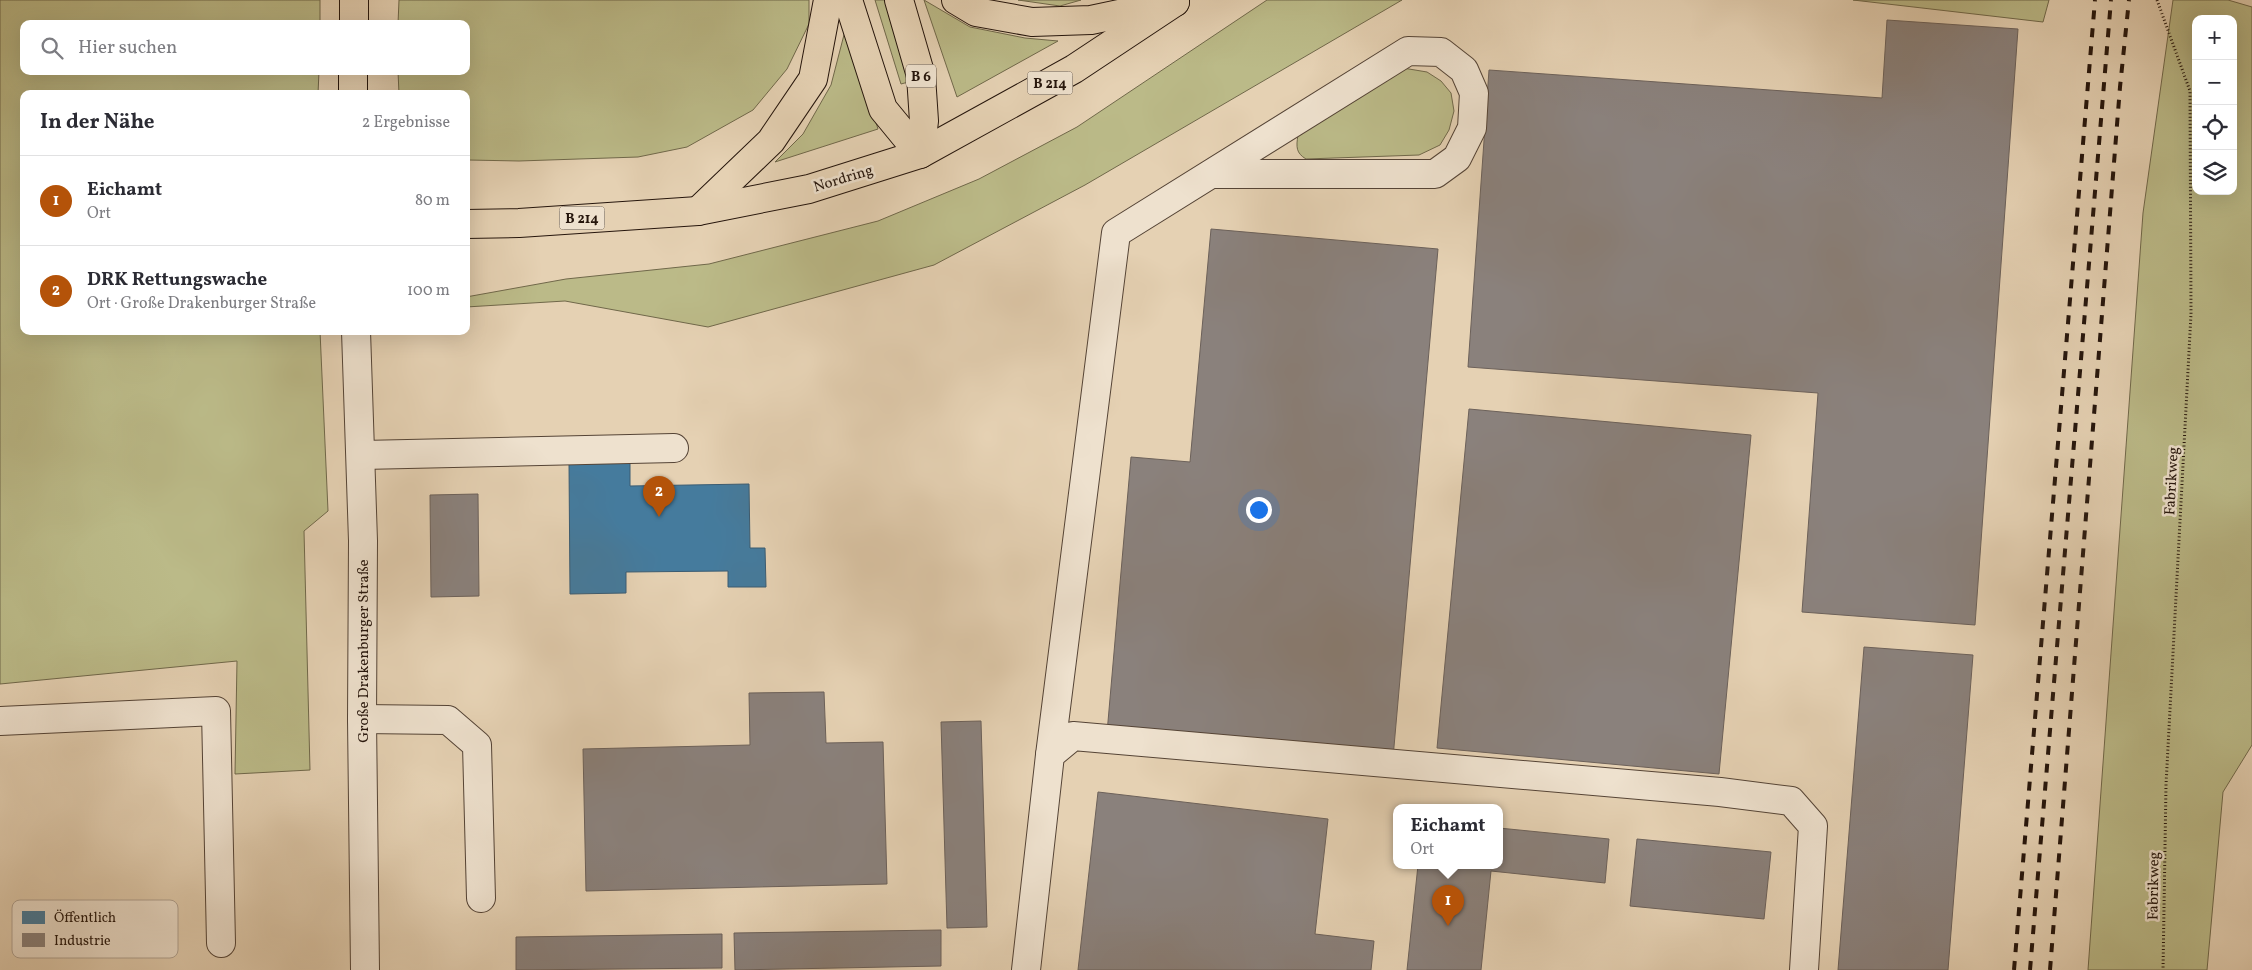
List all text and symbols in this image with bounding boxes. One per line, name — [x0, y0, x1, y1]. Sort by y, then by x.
map controls — [2192, 15, 2237, 195]
button: + — [2192, 15, 2237, 60]
search box — [20, 20, 470, 75]
icon: search — [38, 34, 66, 62]
text: Hier suchen — [78, 35, 177, 61]
button: − — [2192, 60, 2237, 105]
road number: B 6 — [906, 64, 936, 88]
road number: B 214 — [1028, 72, 1072, 95]
button: locate — [2192, 105, 2237, 150]
text: In der Nähe — [40, 108, 155, 137]
text: 2 Ergebnisse — [362, 112, 450, 134]
button: layers — [2192, 150, 2237, 195]
street label: Nordring — [811, 160, 876, 198]
text: Eichamt — [87, 177, 162, 203]
text: 1 — [53, 190, 59, 212]
text: 80 m — [415, 190, 450, 212]
text: Ort — [87, 203, 111, 225]
road number: B 214 — [560, 207, 604, 230]
text: DRK Rettungswache — [87, 267, 267, 293]
text: 2 — [52, 280, 60, 302]
text: 100 m — [407, 280, 450, 302]
text: Ort · Große Drakenburger Straße — [87, 293, 316, 315]
street label: Fabrikweg — [2160, 446, 2185, 516]
pin: 2 — [643, 476, 675, 517]
your location — [1246, 497, 1272, 523]
street label: Große Drakenburger Straße — [354, 559, 375, 743]
popup — [1393, 804, 1503, 869]
text: Eichamt — [1410, 813, 1486, 839]
text: Ort — [1410, 839, 1435, 861]
street label: Fabrikweg — [2143, 851, 2166, 920]
pin: 1 — [1432, 885, 1464, 926]
legend — [12, 900, 178, 958]
text: Öffentlich — [54, 909, 116, 928]
text: Industrie — [54, 932, 111, 951]

